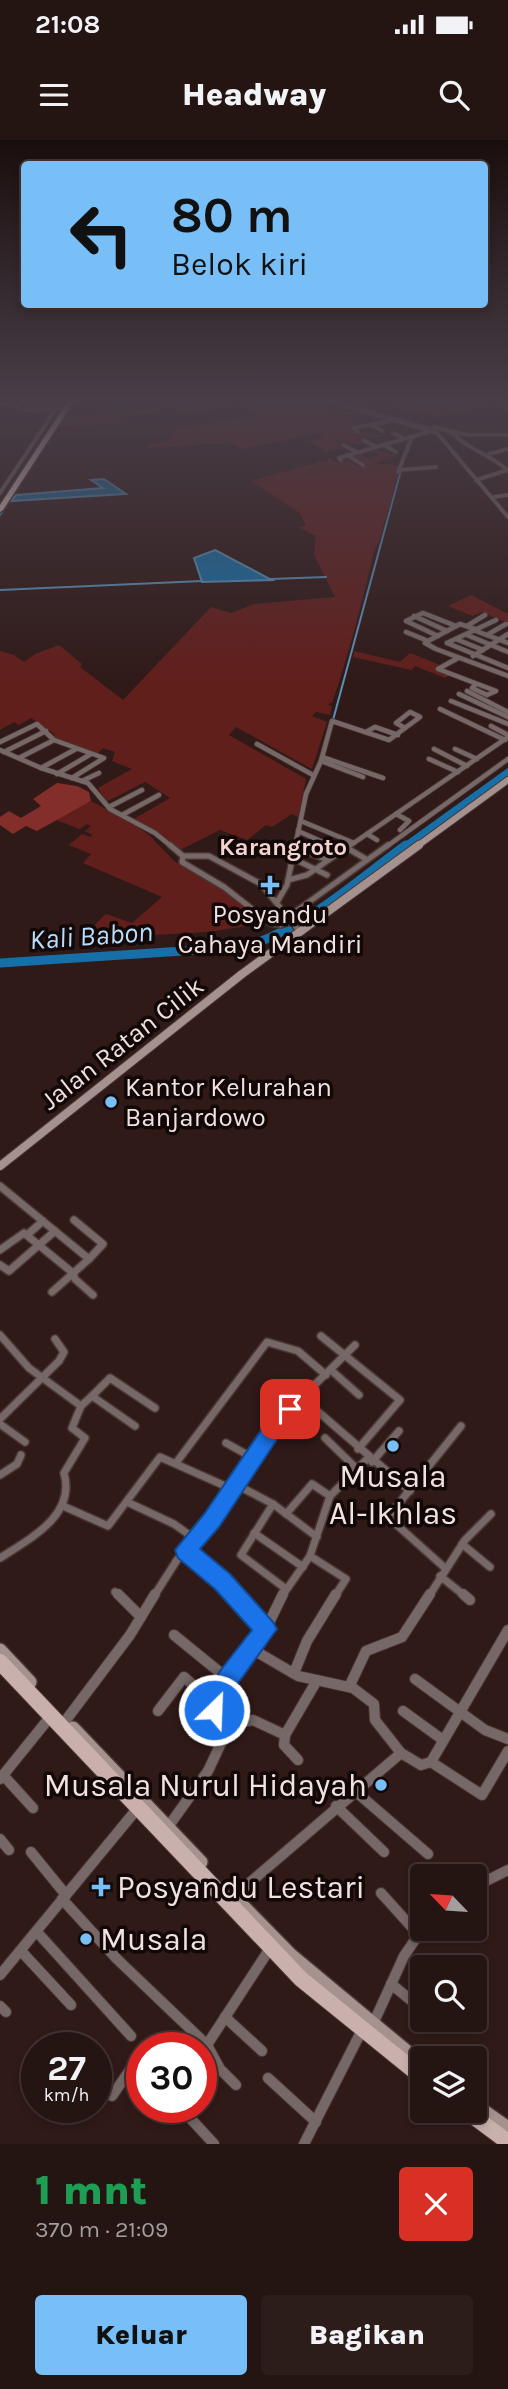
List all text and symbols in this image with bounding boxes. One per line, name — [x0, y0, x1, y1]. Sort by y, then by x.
text: 21:08 — [35, 9, 100, 40]
icon: menu — [35, 76, 73, 114]
text: Headway — [182, 76, 326, 113]
icon: search — [435, 76, 473, 114]
text: 80 m — [171, 187, 293, 244]
icon: left — [56, 189, 147, 280]
text: Belok kiri — [171, 246, 308, 283]
district label: Karangroto — [219, 833, 347, 861]
marker: Posyandu Cahaya Mandiri — [260, 875, 280, 895]
place label: Posyandu Cahaya Mandiri — [177, 899, 363, 960]
water label: Kali Babon — [28, 915, 154, 956]
street label: Jalan Ratan Cilik — [35, 970, 210, 1117]
place label: Kantor Kelurahan Banjardowo — [125, 1072, 332, 1133]
marker: Kantor Kelurahan Banjardowo — [103, 1094, 119, 1110]
pin — [260, 1379, 320, 1439]
icon: arrive — [271, 1390, 309, 1428]
marker: Musala Al-Ikhlas — [385, 1438, 401, 1454]
place label: Musala Al-Ikhlas — [329, 1458, 457, 1532]
position arrow — [177, 1673, 251, 1747]
place label: Musala Nurul Hidayah — [44, 1767, 367, 1804]
marker: Musala Nurul Hidayah — [373, 1777, 389, 1793]
north arrow — [410, 1864, 486, 1941]
map controls — [410, 1864, 487, 2123]
place label: Posyandu Lestari — [117, 1869, 365, 1906]
marker: Posyandu Lestari — [91, 1877, 111, 1897]
place label: Musala — [100, 1921, 208, 1958]
marker: Musala — [78, 1931, 94, 1947]
button: search — [410, 1955, 487, 2032]
speed limit sign: 30 — [126, 2032, 217, 2123]
button: layers — [410, 2046, 487, 2123]
text: 27 — [47, 2048, 86, 2089]
text: km/h — [44, 2084, 89, 2106]
text: 1 mnt — [35, 2165, 147, 2215]
button: close — [399, 2167, 473, 2241]
text: 370 m · 21:09 — [35, 2216, 168, 2243]
button: Keluar — [35, 2295, 247, 2375]
button: Bagikan — [261, 2295, 473, 2375]

